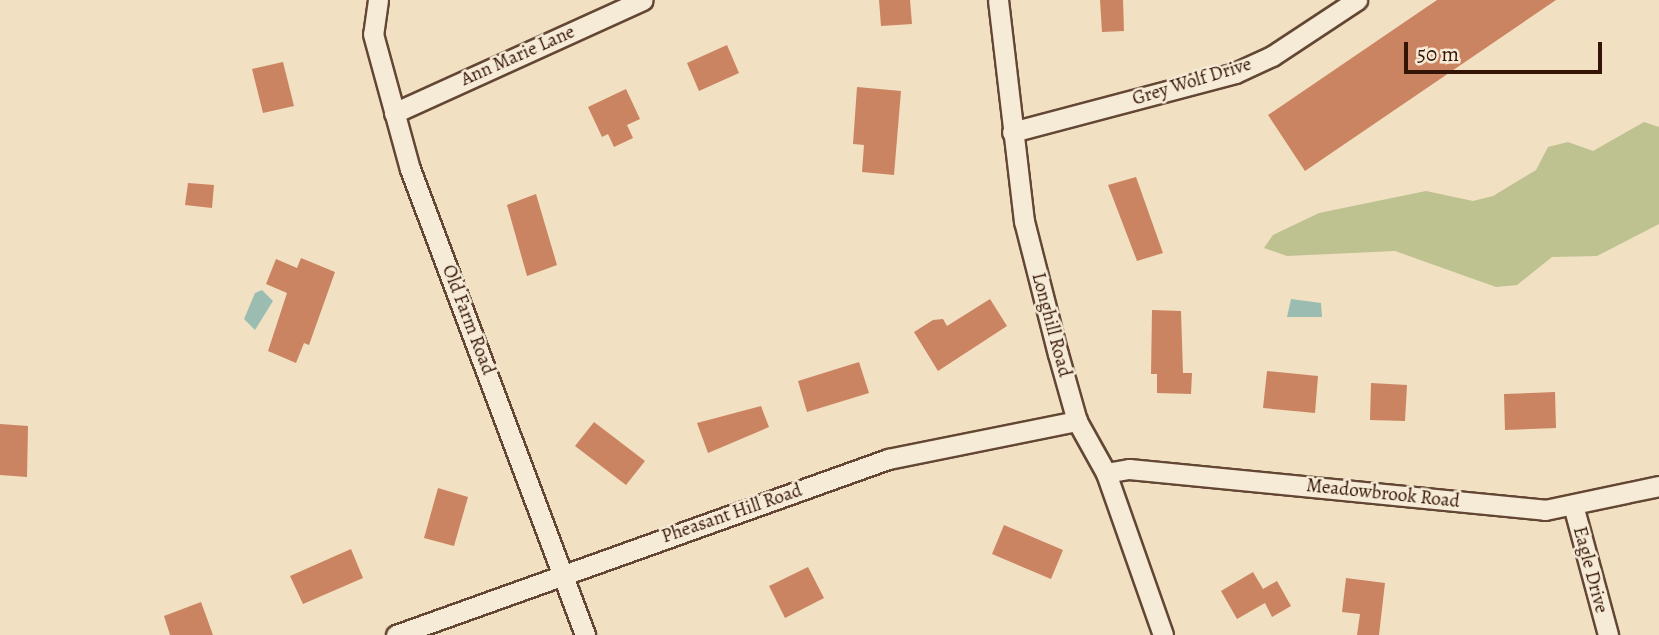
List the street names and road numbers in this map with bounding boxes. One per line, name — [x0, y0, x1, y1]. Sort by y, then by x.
street label: Ann Marie Lane — [457, 21, 579, 91]
street label: Grey Wolf Drive — [1130, 53, 1254, 111]
street label: Old Farm Road — [437, 262, 499, 378]
street label: Longhill Road — [1026, 270, 1076, 380]
street label: Meadowbrook Road — [1305, 475, 1461, 513]
street label: Pheasant Hill Road — [659, 479, 805, 549]
street label: Eagle Drive — [1567, 524, 1613, 616]

